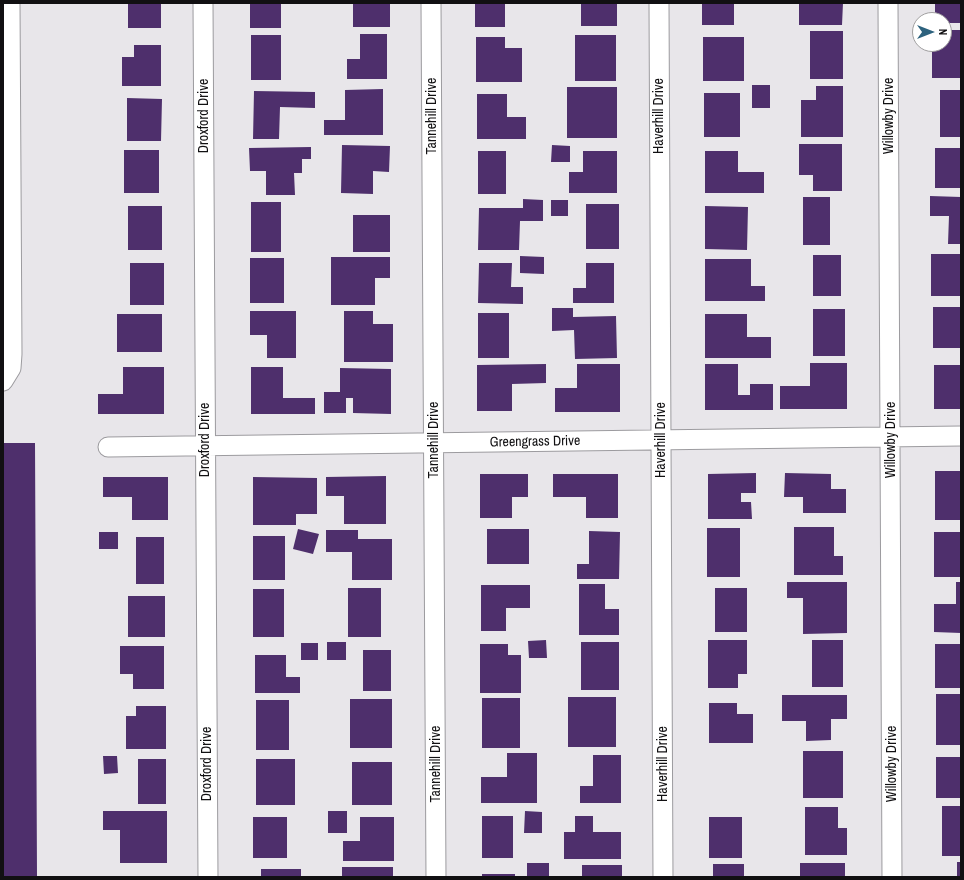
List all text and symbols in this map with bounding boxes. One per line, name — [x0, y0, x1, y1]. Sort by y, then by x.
north arrow — [912, 12, 952, 52]
text: N — [936, 29, 950, 35]
street label: Tannehill Drive — [424, 78, 440, 154]
street label: Haverhill Drive — [651, 78, 667, 154]
street label: Willowby Drive — [881, 78, 897, 154]
street label: Droxford Drive — [196, 79, 212, 153]
street label: Tannehill Drive — [426, 402, 442, 478]
street label: Haverhill Drive — [653, 402, 669, 478]
street label: Willowby Drive — [883, 402, 899, 478]
street label: Droxford Drive — [197, 403, 213, 477]
street label: Greengrass Drive — [490, 433, 580, 451]
street label: Tannehill Drive — [428, 726, 444, 802]
street label: Haverhill Drive — [655, 726, 671, 802]
street label: Willowby Drive — [884, 726, 900, 802]
street label: Droxford Drive — [199, 727, 215, 801]

